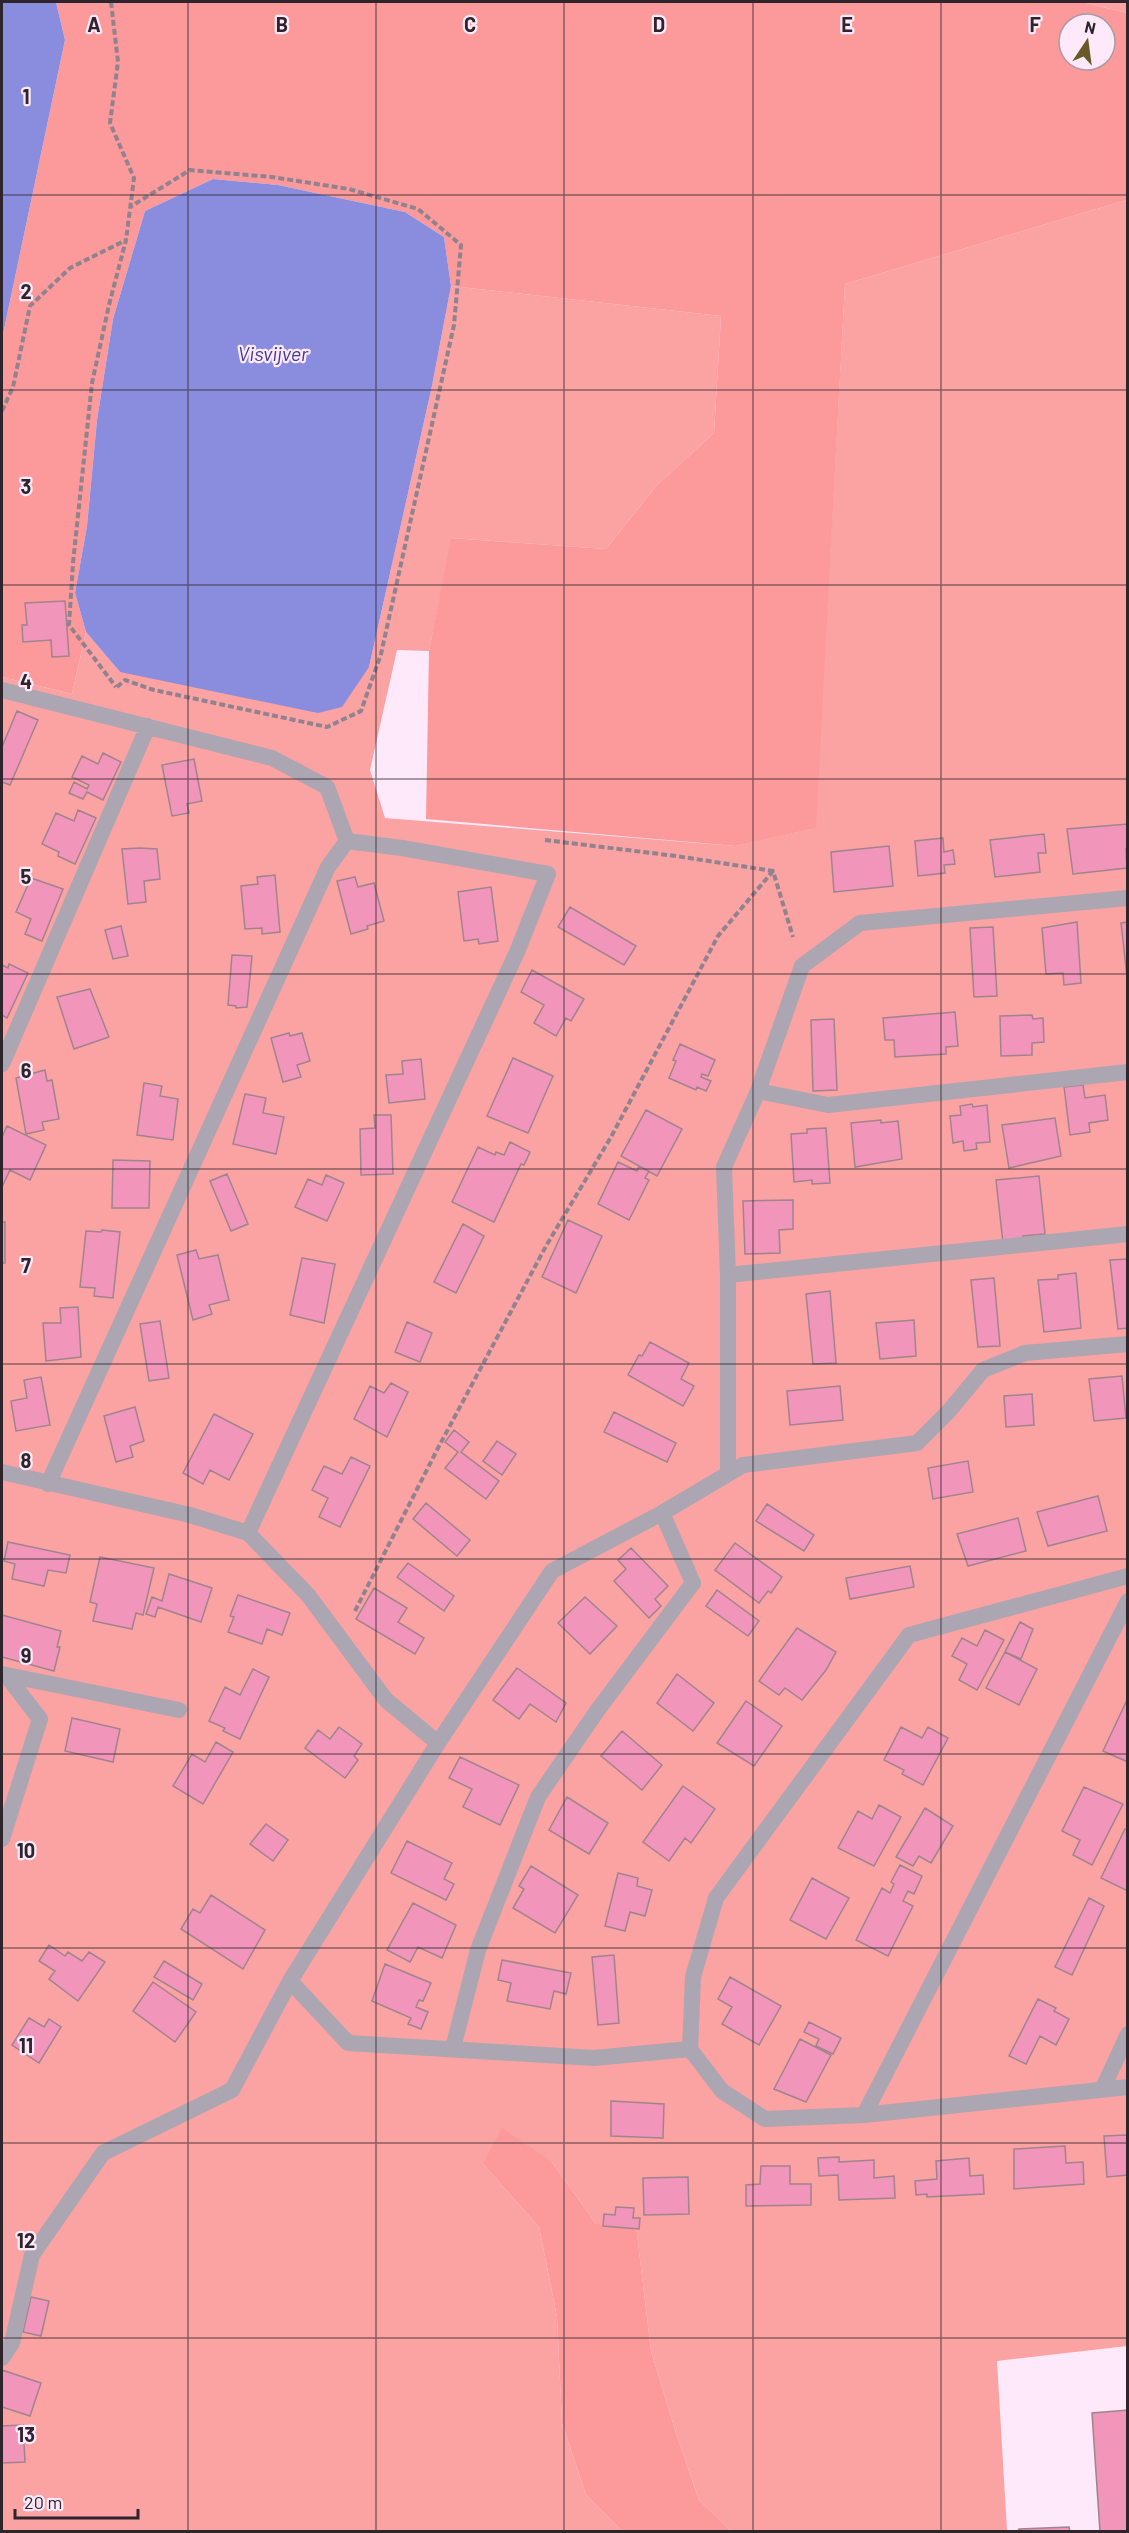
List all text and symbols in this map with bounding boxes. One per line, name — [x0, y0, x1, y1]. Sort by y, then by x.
text: A — [87, 12, 101, 36]
text: B — [276, 12, 288, 36]
text: C — [464, 12, 476, 36]
text: D — [653, 12, 665, 36]
text: E — [841, 12, 853, 36]
text: F — [1029, 12, 1041, 36]
north arrow — [1057, 12, 1117, 72]
text: N — [1083, 16, 1098, 37]
text: 1 — [22, 84, 30, 108]
text: 2 — [20, 279, 32, 303]
water label: Visvijver — [238, 341, 309, 365]
text: 3 — [21, 474, 31, 498]
text: 4 — [20, 669, 32, 693]
text: 5 — [21, 864, 32, 888]
text: 6 — [21, 1058, 32, 1082]
text: 7 — [21, 1253, 31, 1277]
text: 8 — [21, 1448, 32, 1472]
text: 9 — [21, 1643, 31, 1667]
text: 10 — [17, 1838, 35, 1862]
text: 11 — [19, 2033, 33, 2057]
text: 12 — [17, 2228, 35, 2252]
text: 13 — [17, 2422, 35, 2446]
scale bar — [15, 2482, 138, 2520]
text: 20 m — [24, 2491, 62, 2513]

